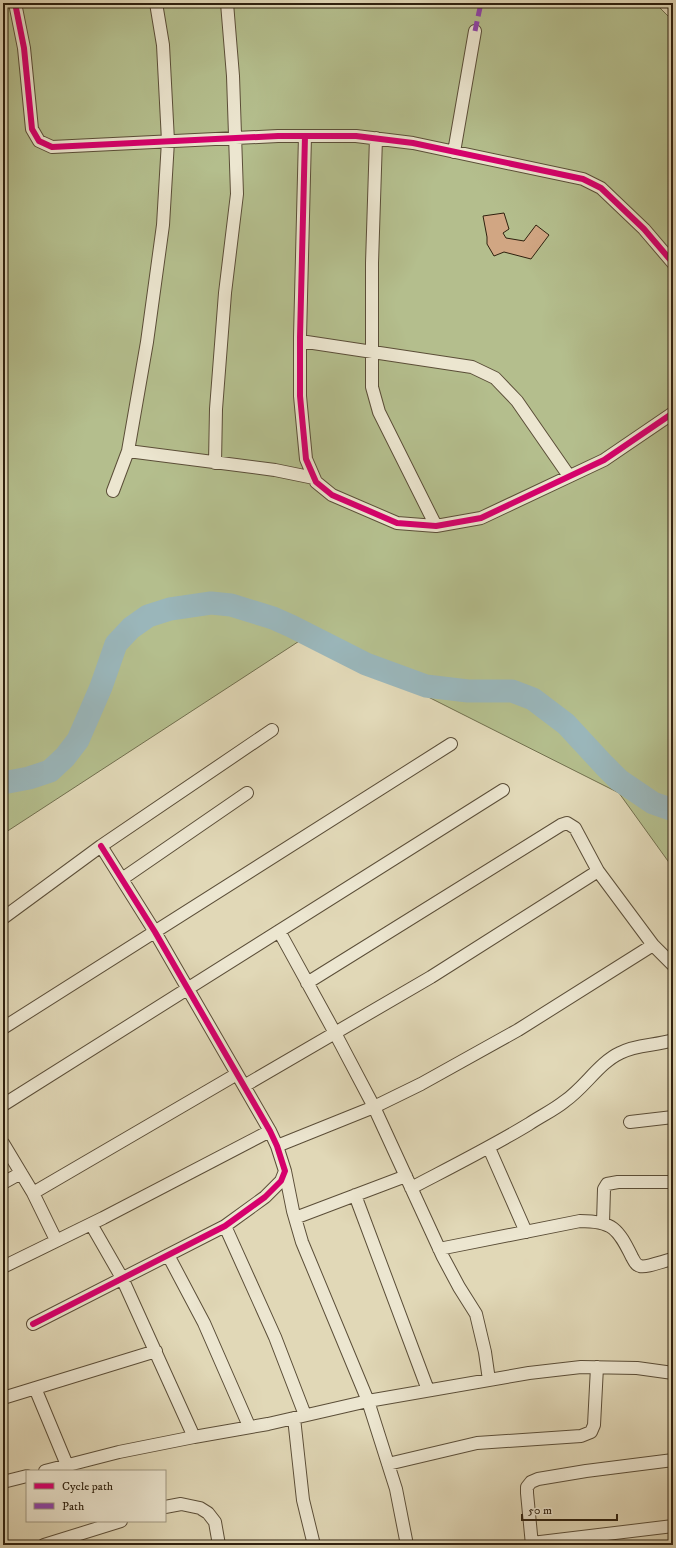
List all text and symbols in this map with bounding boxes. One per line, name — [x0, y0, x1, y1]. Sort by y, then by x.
legend — [26, 1470, 166, 1522]
text: Cycle path — [62, 1479, 114, 1494]
scale bar — [522, 1496, 617, 1522]
text: Path — [62, 1499, 85, 1514]
text: 50 m — [528, 1503, 552, 1518]

